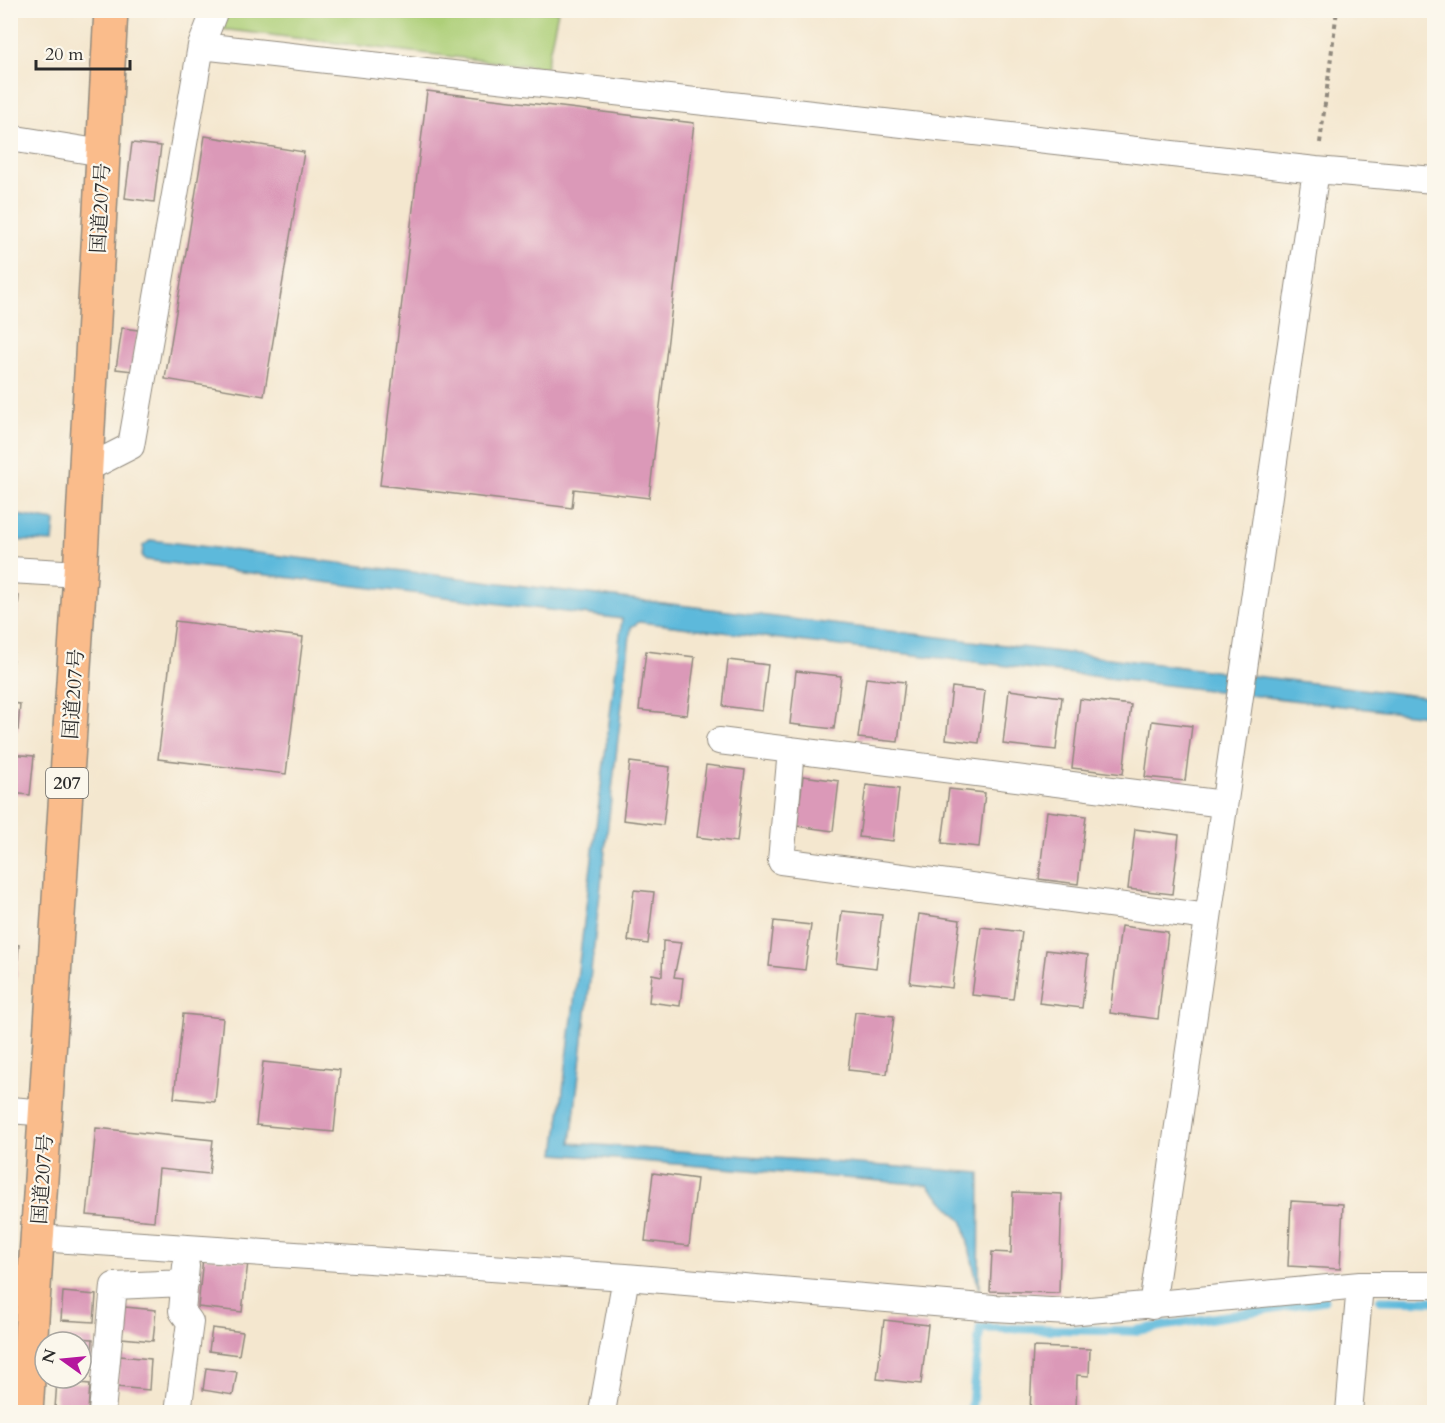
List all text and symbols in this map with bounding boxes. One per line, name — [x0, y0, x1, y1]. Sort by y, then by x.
scale bar — [36, 33, 130, 71]
text: 20 m — [45, 42, 84, 67]
street label: 国道207号 — [85, 162, 116, 254]
street label: 国道207号 — [57, 648, 90, 740]
road number: 207 — [46, 768, 88, 798]
street label: 国道207号 — [26, 1133, 59, 1225]
north arrow — [33, 1330, 93, 1390]
text: N — [37, 1347, 62, 1366]

